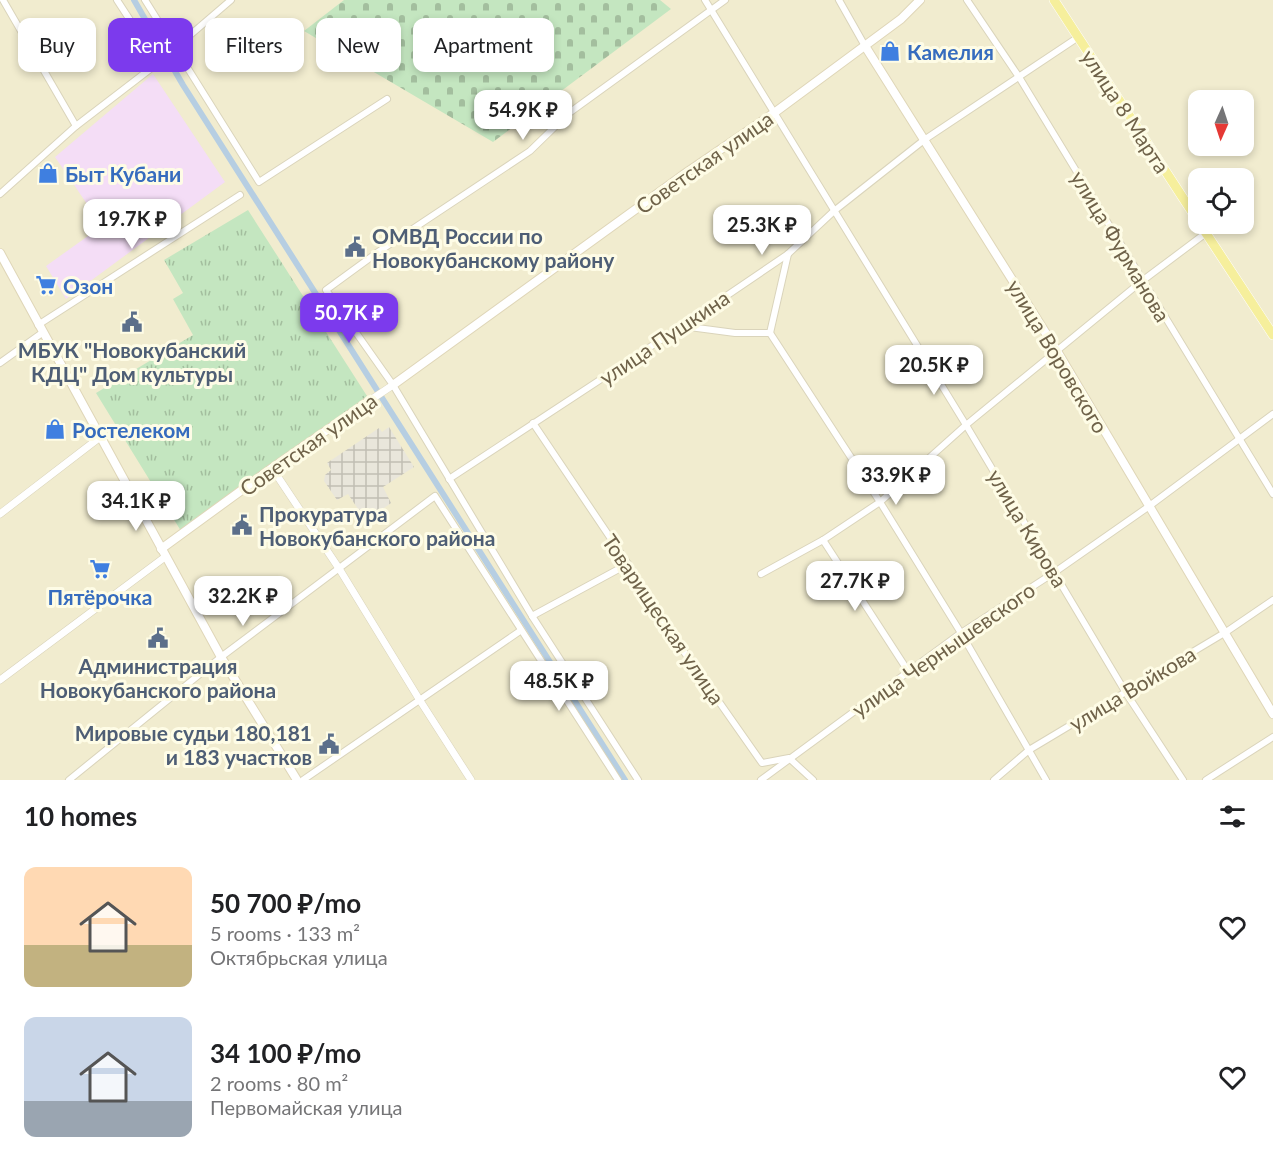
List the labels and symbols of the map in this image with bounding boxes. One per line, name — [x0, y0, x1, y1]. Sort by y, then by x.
shop icon: Камелия — [878, 39, 902, 63]
place label: Камелия — [907, 39, 994, 64]
street label: улица 8 Марта — [1077, 45, 1175, 177]
pin: 54.9K ₽ — [468, 90, 578, 141]
north arrow — [1188, 90, 1254, 156]
street label: Советская улица — [631, 105, 777, 219]
shop icon: Быт Кубани — [36, 161, 60, 185]
place label: Быт Кубани — [65, 161, 181, 186]
street label: улица Фурманова — [1066, 166, 1176, 326]
pin: 19.7K ₽ — [77, 199, 187, 250]
pin: 25.3K ₽ — [707, 205, 817, 256]
place label: ОМВД России по Новокубанскому району — [372, 223, 615, 272]
public building icon: ОМВД России по Новокубанскому району — [343, 235, 367, 259]
supermarket icon: Озон — [34, 273, 58, 297]
place label: Озон — [63, 273, 113, 298]
street label: улица Воровского — [1002, 275, 1114, 437]
street label: улица Пушкина — [594, 284, 734, 390]
pin: 50.7K ₽ — [294, 293, 404, 344]
public building icon: МБУК "Новокубанский КДЦ" Дом культуры — [120, 310, 144, 334]
place label: МБУК "Новокубанский КДЦ" Дом культуры — [18, 337, 246, 386]
pin: 20.5K ₽ — [879, 345, 989, 396]
street label: Советская улица — [235, 387, 381, 501]
shop icon: Ростелеком — [43, 417, 67, 441]
place label: Ростелеком — [72, 417, 190, 442]
pin: 33.9K ₽ — [841, 455, 951, 506]
street label: улица Кирова — [983, 464, 1073, 592]
pin: 34.1K ₽ — [81, 481, 191, 532]
place label: Прокуратура Новокубанского района — [259, 501, 495, 550]
public building icon: Прокуратура Новокубанского района — [230, 513, 254, 537]
street label: Товарищеская улица — [598, 529, 730, 709]
supermarket icon: Пятёрочка — [88, 557, 112, 581]
pin: 27.7K ₽ — [800, 561, 910, 612]
pin: 32.2K ₽ — [188, 576, 298, 627]
street label: улица Чернышевского — [847, 576, 1039, 722]
place label: Пятёрочка — [48, 584, 152, 609]
public building icon: Администрация Новокубанского района — [146, 626, 170, 650]
street label: улица Войкова — [1064, 640, 1200, 736]
place label: Администрация Новокубанского района — [40, 653, 276, 702]
pin: 48.5K ₽ — [504, 661, 614, 712]
place label: Мировые судьи 180,181 и 183 участков — [75, 720, 312, 769]
public building icon: Мировые судьи 180,181 и 183 участков — [317, 732, 341, 756]

